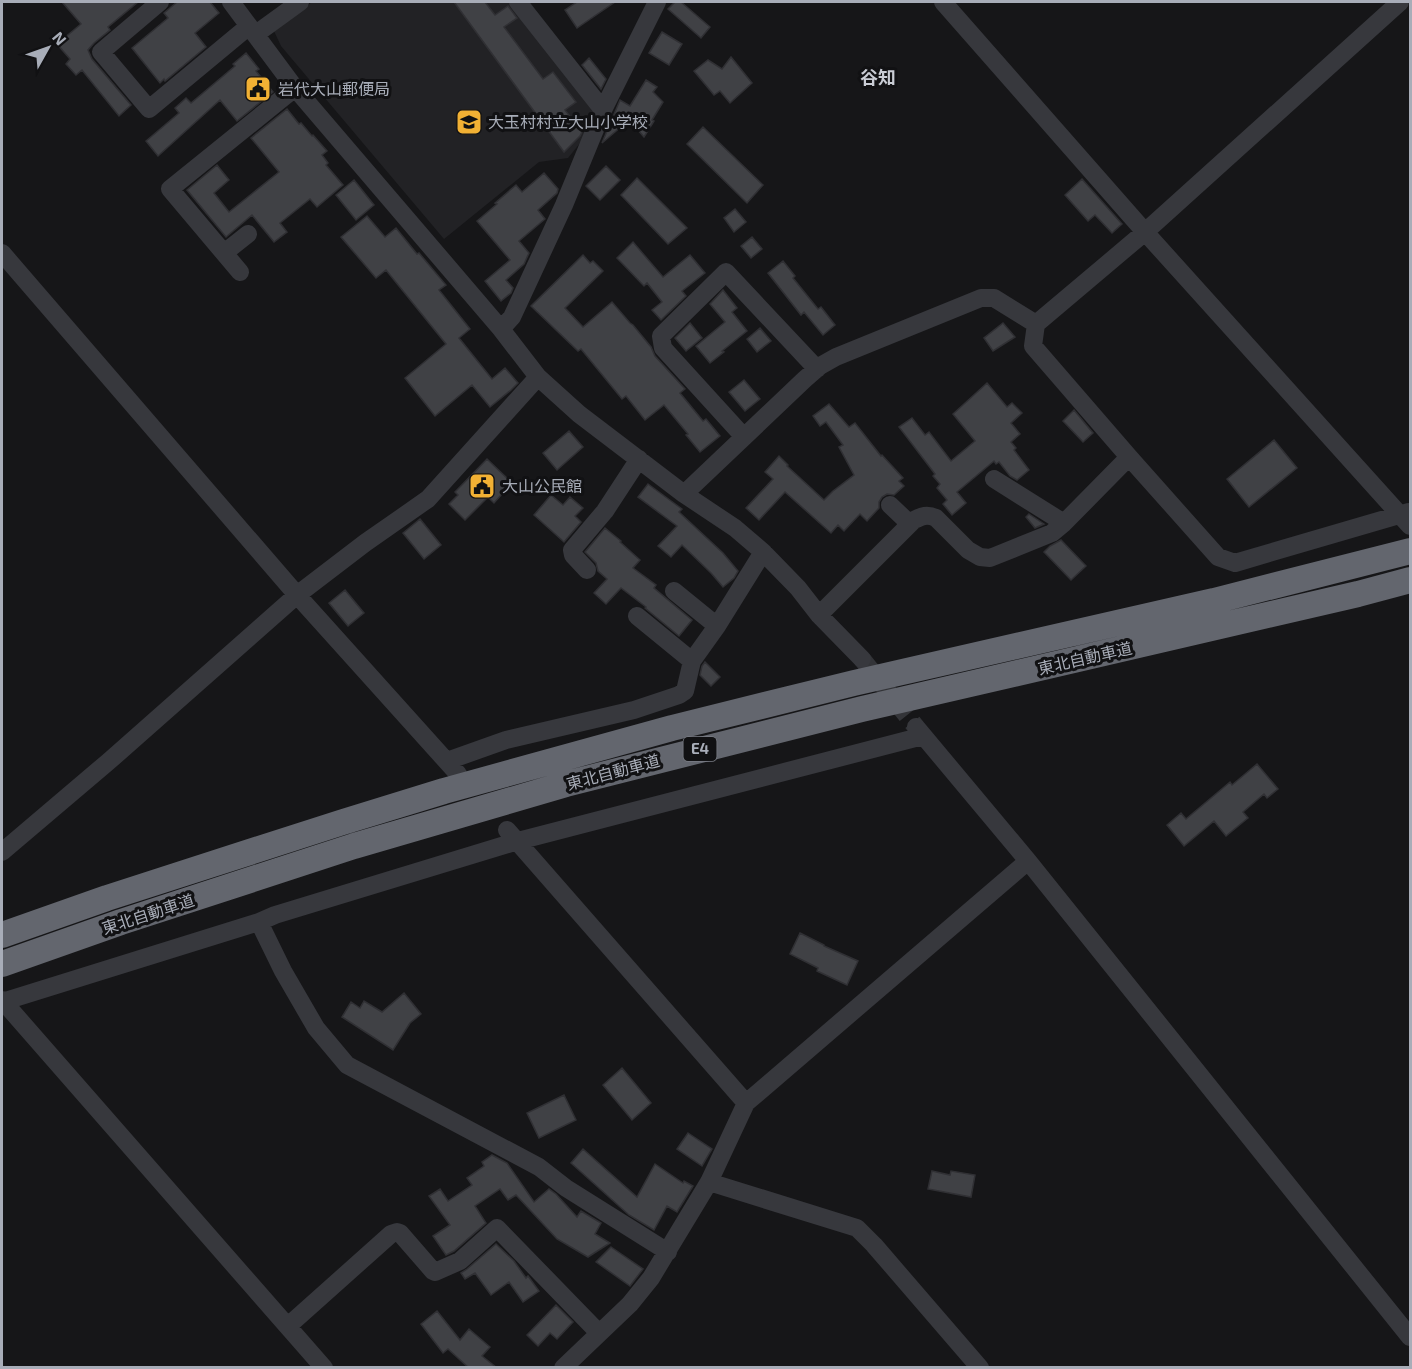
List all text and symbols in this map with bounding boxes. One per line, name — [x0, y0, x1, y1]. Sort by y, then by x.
north arrow — [18, 18, 78, 78]
text: N — [49, 28, 71, 49]
district label: 谷知 — [860, 66, 896, 88]
public building icon: 岩代大山郵便局 — [243, 74, 273, 104]
place label: 岩代大山郵便局 — [278, 79, 390, 98]
school or university icon: 大玉村村立大山小学校 — [454, 107, 484, 137]
place label: 大玉村村立大山小学校 — [488, 112, 648, 131]
public building icon: 大山公民館 — [467, 471, 497, 501]
place label: 大山公民館 — [502, 476, 582, 495]
street label: 東北自動車道 — [1036, 637, 1134, 678]
road number: E4 — [684, 737, 716, 761]
street label: 東北自動車道 — [564, 750, 662, 793]
street label: 東北自動車道 — [99, 890, 196, 937]

